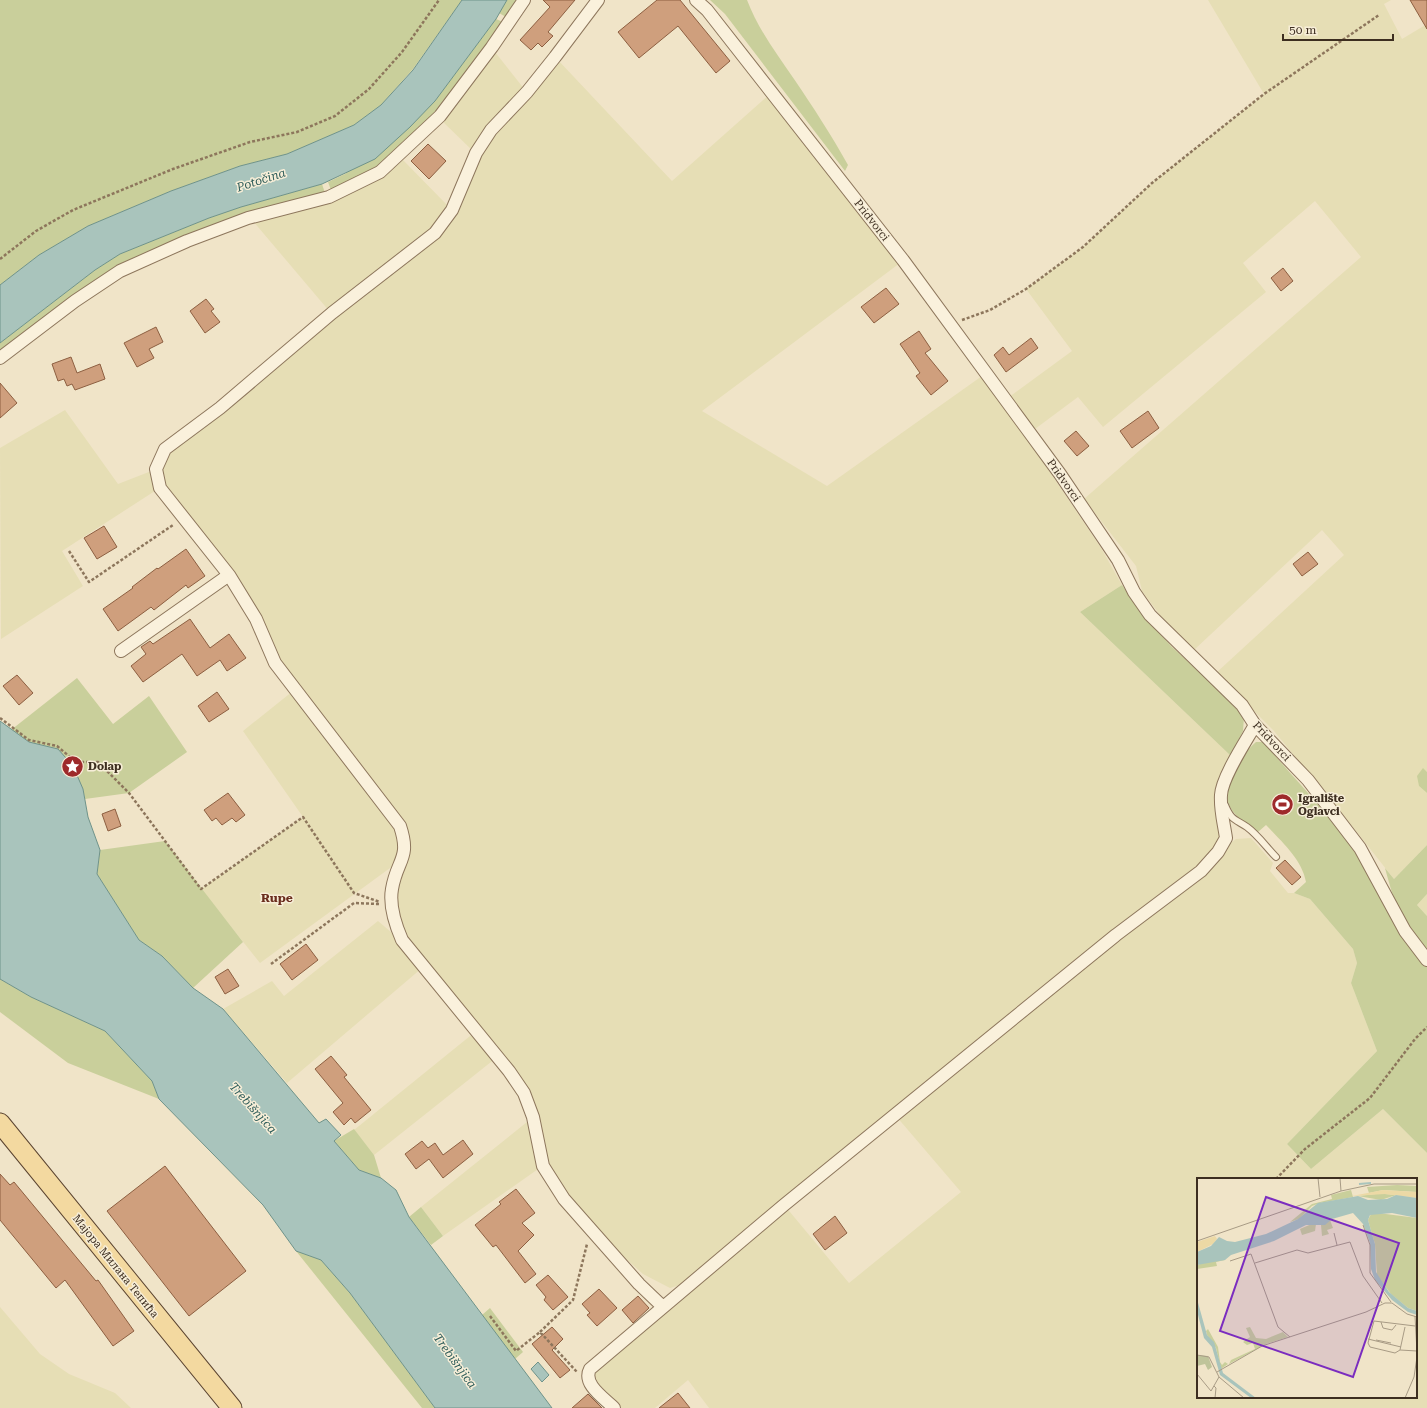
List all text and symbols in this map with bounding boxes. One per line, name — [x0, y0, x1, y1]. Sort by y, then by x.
scale bar — [1283, 16, 1393, 42]
text: 50 m — [1289, 23, 1316, 37]
water label: Potočina — [234, 166, 287, 195]
street label: Pridvorci — [851, 197, 892, 244]
street label: Pridvorci — [1044, 456, 1083, 505]
street label: Pridvorci — [1250, 719, 1293, 764]
place icon: Dolap — [60, 753, 86, 779]
place label: Dolap — [88, 760, 122, 773]
sports icon: Igralište Oglavci — [1270, 791, 1296, 817]
place label: Igralište Oglavci — [1298, 792, 1345, 818]
district label: Rupe — [261, 891, 293, 905]
water label: Trebišnjica — [226, 1080, 280, 1136]
inset map — [1197, 1178, 1417, 1398]
street label: Мајора Милана Тепића — [70, 1212, 161, 1321]
water label: Trebišnjica — [431, 1331, 479, 1391]

